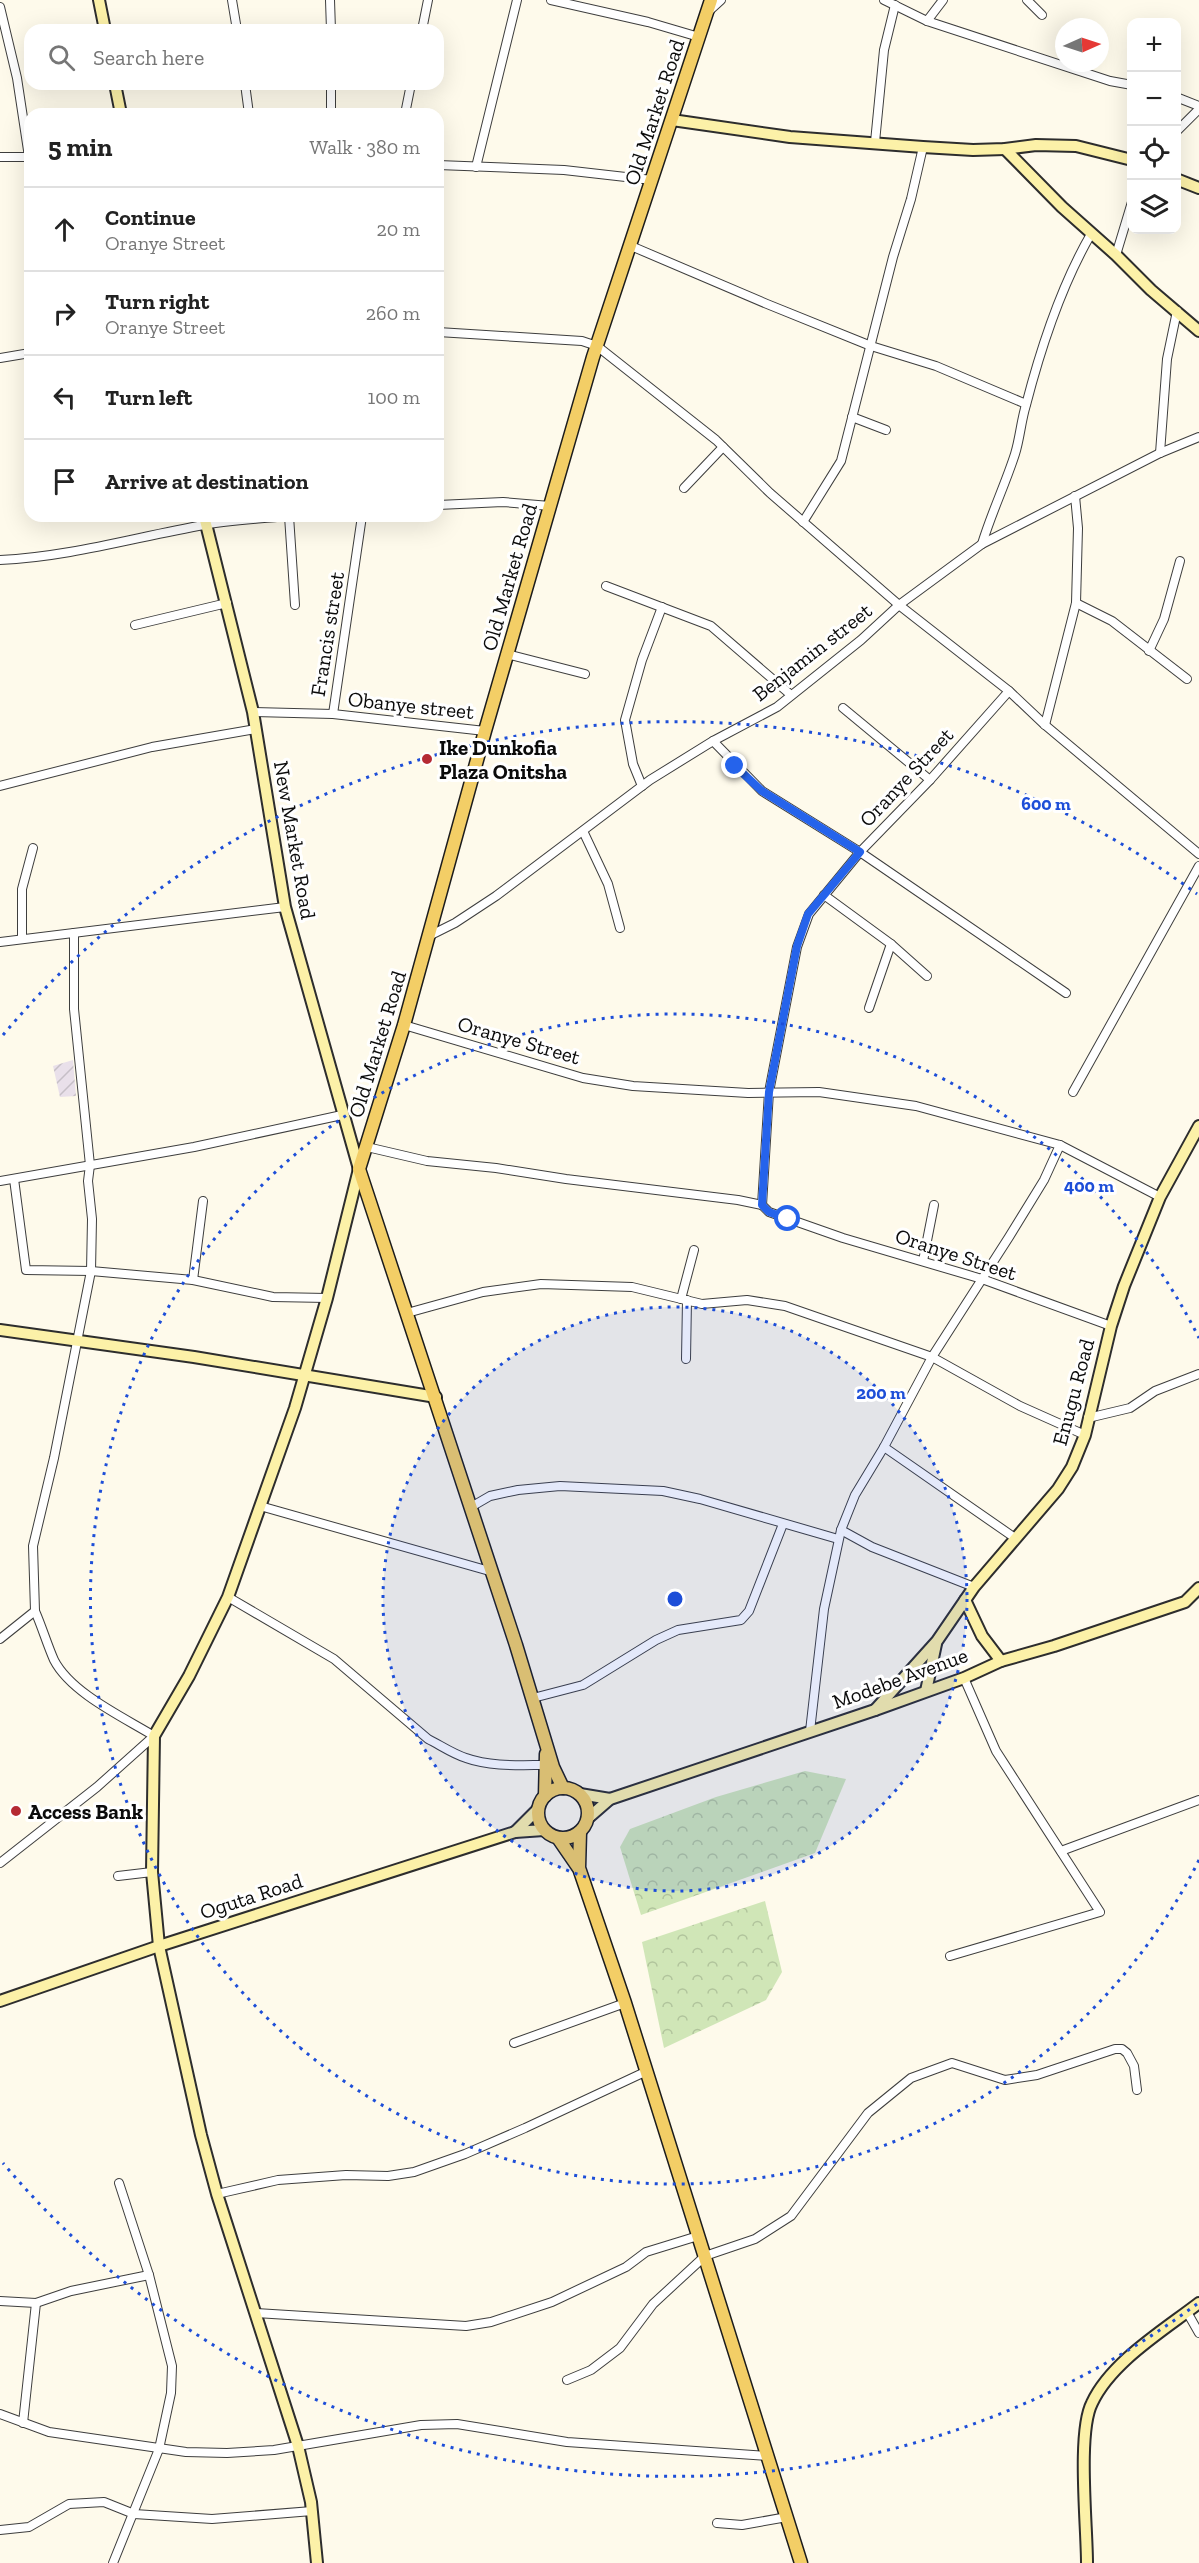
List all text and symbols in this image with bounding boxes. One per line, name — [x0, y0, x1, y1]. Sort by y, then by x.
north arrow — [1055, 18, 1109, 72]
map controls — [1127, 18, 1181, 234]
button: + — [1127, 18, 1181, 72]
search box — [24, 24, 444, 90]
street label: Old Market Road — [619, 35, 690, 188]
icon: search — [45, 41, 78, 74]
text: Search here — [93, 44, 204, 71]
button: − — [1127, 72, 1181, 126]
button: locate — [1127, 126, 1181, 180]
text: 5 min — [48, 131, 112, 163]
text: Walk · 380 m — [310, 135, 420, 159]
button: layers — [1127, 180, 1181, 234]
text: Continue — [105, 204, 196, 231]
icon: ahead — [48, 213, 81, 246]
text: 20 m — [376, 217, 420, 241]
text: Oranye Street — [105, 231, 225, 255]
text: Turn right — [105, 288, 209, 315]
icon: right — [48, 297, 81, 330]
text: 260 m — [366, 301, 420, 325]
text: Oranye Street — [105, 315, 225, 339]
icon: left — [48, 381, 81, 414]
text: Turn left — [105, 384, 192, 411]
text: 100 m — [367, 385, 420, 409]
icon: arrive — [48, 465, 81, 498]
text: Arrive at destination — [105, 468, 308, 495]
street label: Old Market Road — [476, 500, 542, 654]
street label: Francis street — [305, 570, 349, 698]
street label: Benjamin street — [747, 598, 877, 707]
street label: Obanye street — [347, 686, 475, 724]
street label: Oranye Street — [854, 722, 958, 832]
place label: Ike Dunkofia Plaza Onitsha — [439, 735, 568, 784]
marker: Ike Dunkofia Plaza Onitsha — [420, 752, 434, 766]
route end — [721, 752, 747, 778]
street label: New Market Road — [269, 759, 321, 922]
text: 600 m — [1021, 793, 1071, 815]
street label: Old Market Road — [343, 967, 411, 1120]
street label: Oranye Street — [455, 1011, 583, 1069]
text: 400 m — [1064, 1175, 1114, 1197]
route start — [774, 1205, 800, 1231]
street label: Oranye Street — [892, 1223, 1020, 1285]
street label: Enugu Road — [1047, 1335, 1099, 1448]
text: 200 m — [856, 1382, 906, 1404]
centre of rings — [665, 1589, 685, 1609]
street label: Modebe Avenue — [829, 1642, 971, 1714]
place label: Access Bank — [28, 1799, 143, 1824]
marker: Access Bank — [9, 1804, 23, 1818]
street label: Oguta Road — [197, 1868, 306, 1924]

